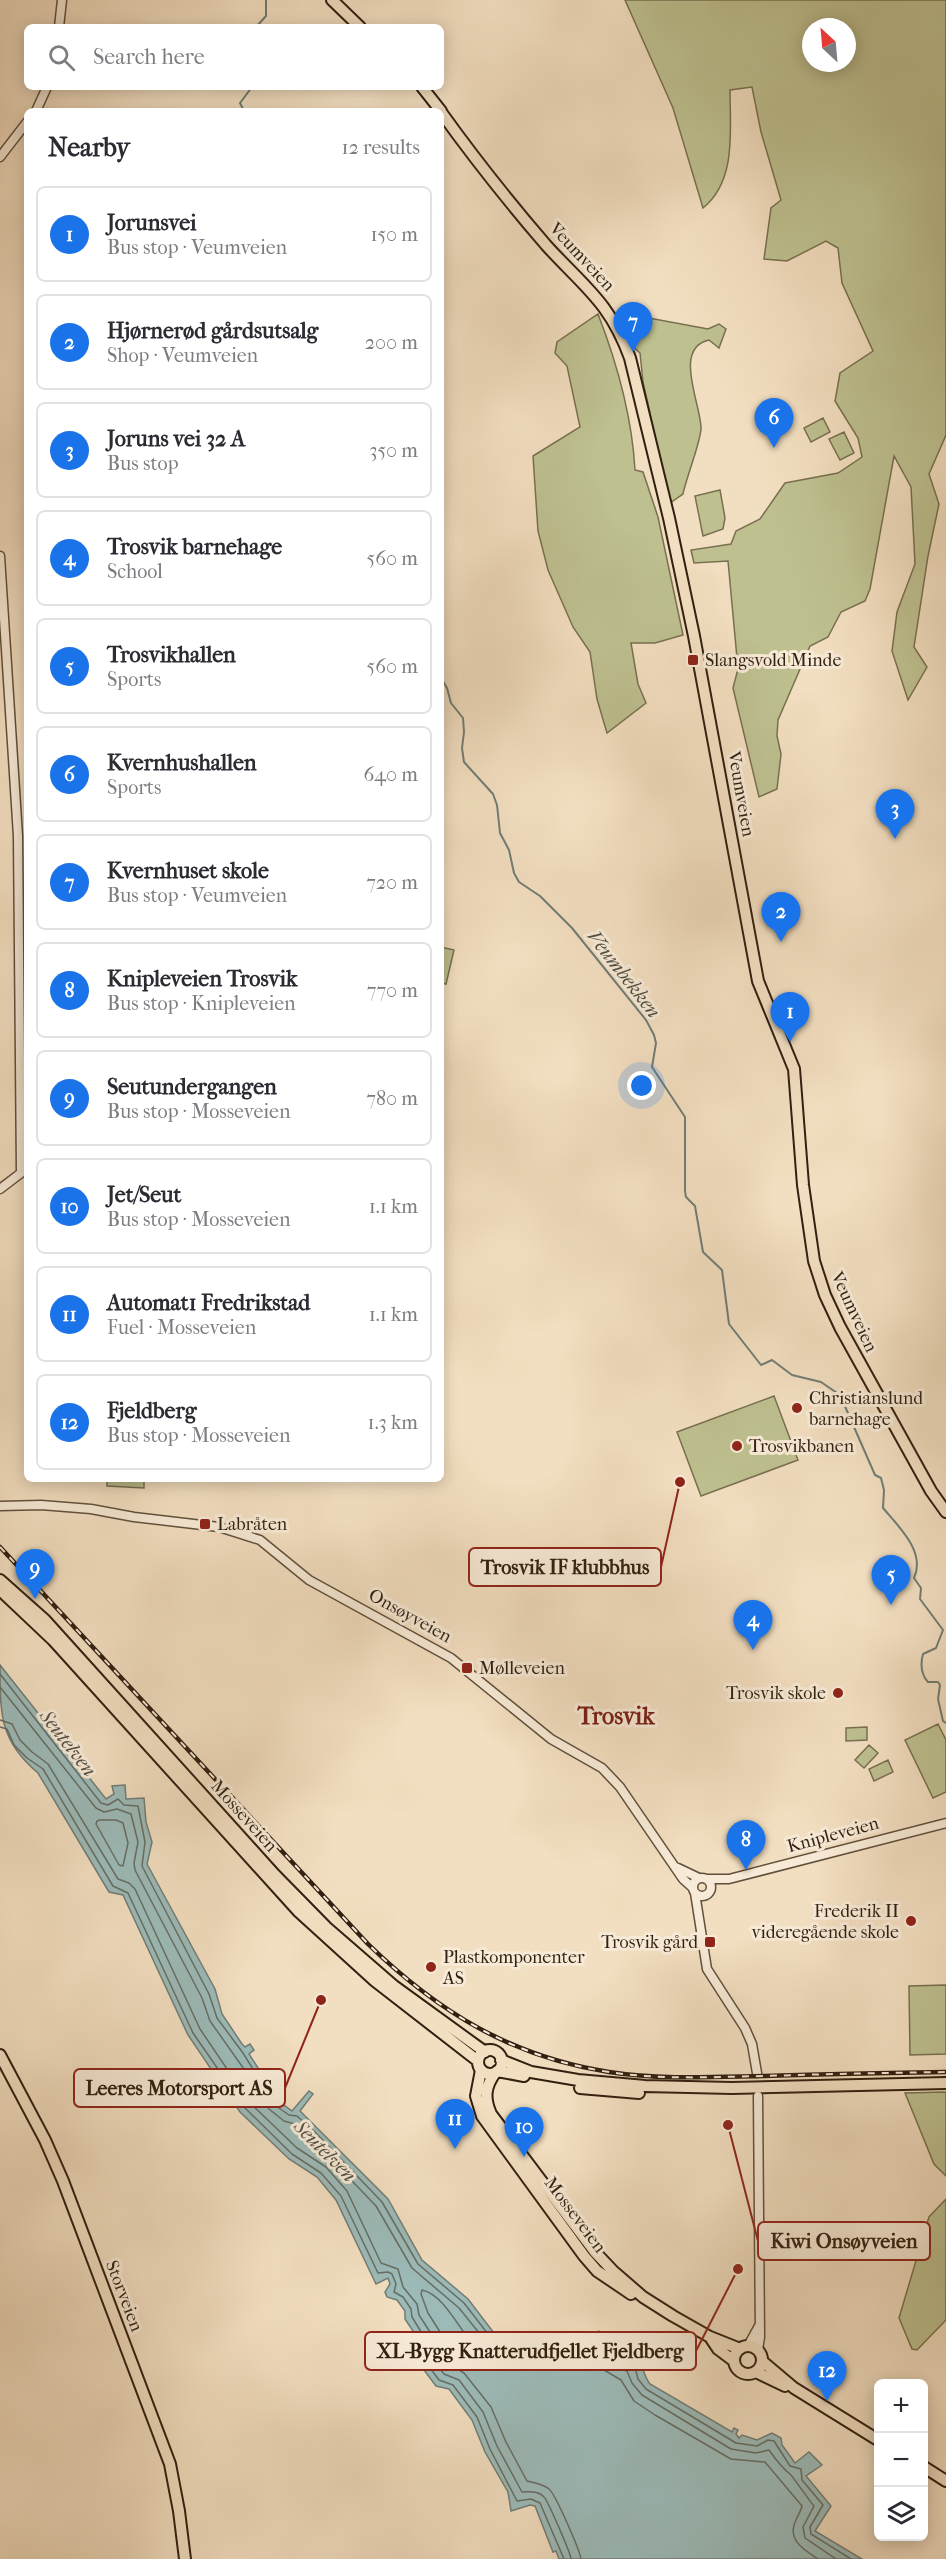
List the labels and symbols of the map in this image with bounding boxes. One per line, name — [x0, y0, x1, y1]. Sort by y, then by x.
north arrow — [802, 18, 856, 72]
street label: Veumveien — [544, 217, 620, 296]
pin: 7 — [614, 302, 652, 352]
pin: 6 — [754, 398, 794, 448]
place label: Slangsvold Minde — [705, 650, 841, 671]
marker: Slangsvold Minde — [686, 653, 700, 667]
street label: Veumveien — [723, 749, 759, 839]
pin: 3 — [876, 790, 914, 839]
pin: 2 — [762, 892, 800, 942]
water label: Veumbekken — [583, 926, 665, 1022]
pin: 1 — [770, 992, 810, 1042]
your location — [627, 1071, 656, 1100]
street label: Veumveien — [826, 1267, 882, 1356]
place label: Christianslund barnehage — [808, 1388, 923, 1430]
marker: Christianslund barnehage — [790, 1401, 804, 1415]
place label: Trosvikbanen — [749, 1436, 855, 1457]
marker: Trosvikbanen — [730, 1439, 744, 1453]
place label: Labråten — [217, 1514, 288, 1535]
marker: Labråten — [198, 1517, 212, 1531]
callout: Trosvik IF klubbhus — [469, 1548, 661, 1586]
pin: 9 — [15, 1550, 54, 1599]
text: Trosvik IF klubbhus — [480, 1556, 650, 1579]
pin: 5 — [872, 1556, 910, 1605]
street label: Onsøyveien — [365, 1585, 456, 1648]
pin: 4 — [734, 1600, 772, 1650]
place label: Mølleveien — [479, 1658, 565, 1679]
marker: Mølleveien — [460, 1661, 474, 1675]
place label: Trosvik skole — [726, 1683, 826, 1704]
marker: Trosvik skole — [831, 1686, 845, 1700]
district label: Trosvik — [576, 1702, 655, 1730]
water label: Seutelven — [34, 1704, 101, 1781]
street label: Mosseveien — [206, 1776, 282, 1857]
street label: Knipleveien — [785, 1813, 882, 1857]
pin: 8 — [726, 1820, 766, 1870]
place label: Frederik II videregående skole — [751, 1901, 899, 1943]
marker: Frederik II videregående skole — [904, 1914, 918, 1928]
place label: Trosvik gård — [601, 1932, 698, 1953]
marker: Trosvik gård — [703, 1935, 717, 1949]
place label: Plastkomponenter AS — [442, 1947, 585, 1989]
marker: Plastkomponenter AS — [424, 1960, 438, 1974]
callout: Leeres Motorsport AS — [74, 2069, 285, 2107]
text: Leeres Motorsport AS — [85, 2077, 273, 2100]
pin: 11 — [436, 2100, 474, 2149]
pin: 10 — [504, 2108, 544, 2157]
water label: Seutelven — [289, 2115, 361, 2187]
street label: Mosseveien — [540, 2173, 611, 2257]
callout: Kiwi Onsøyveien — [758, 2222, 930, 2260]
text: Kiwi Onsøyveien — [770, 2230, 918, 2253]
street label: Storveien — [101, 2257, 147, 2335]
callout: XL-Bygg Knatterudfjellet Fjeldberg — [365, 2332, 696, 2370]
text: XL-Bygg Knatterudfjellet Fjeldberg — [375, 2340, 685, 2363]
pin: 12 — [808, 2352, 846, 2401]

